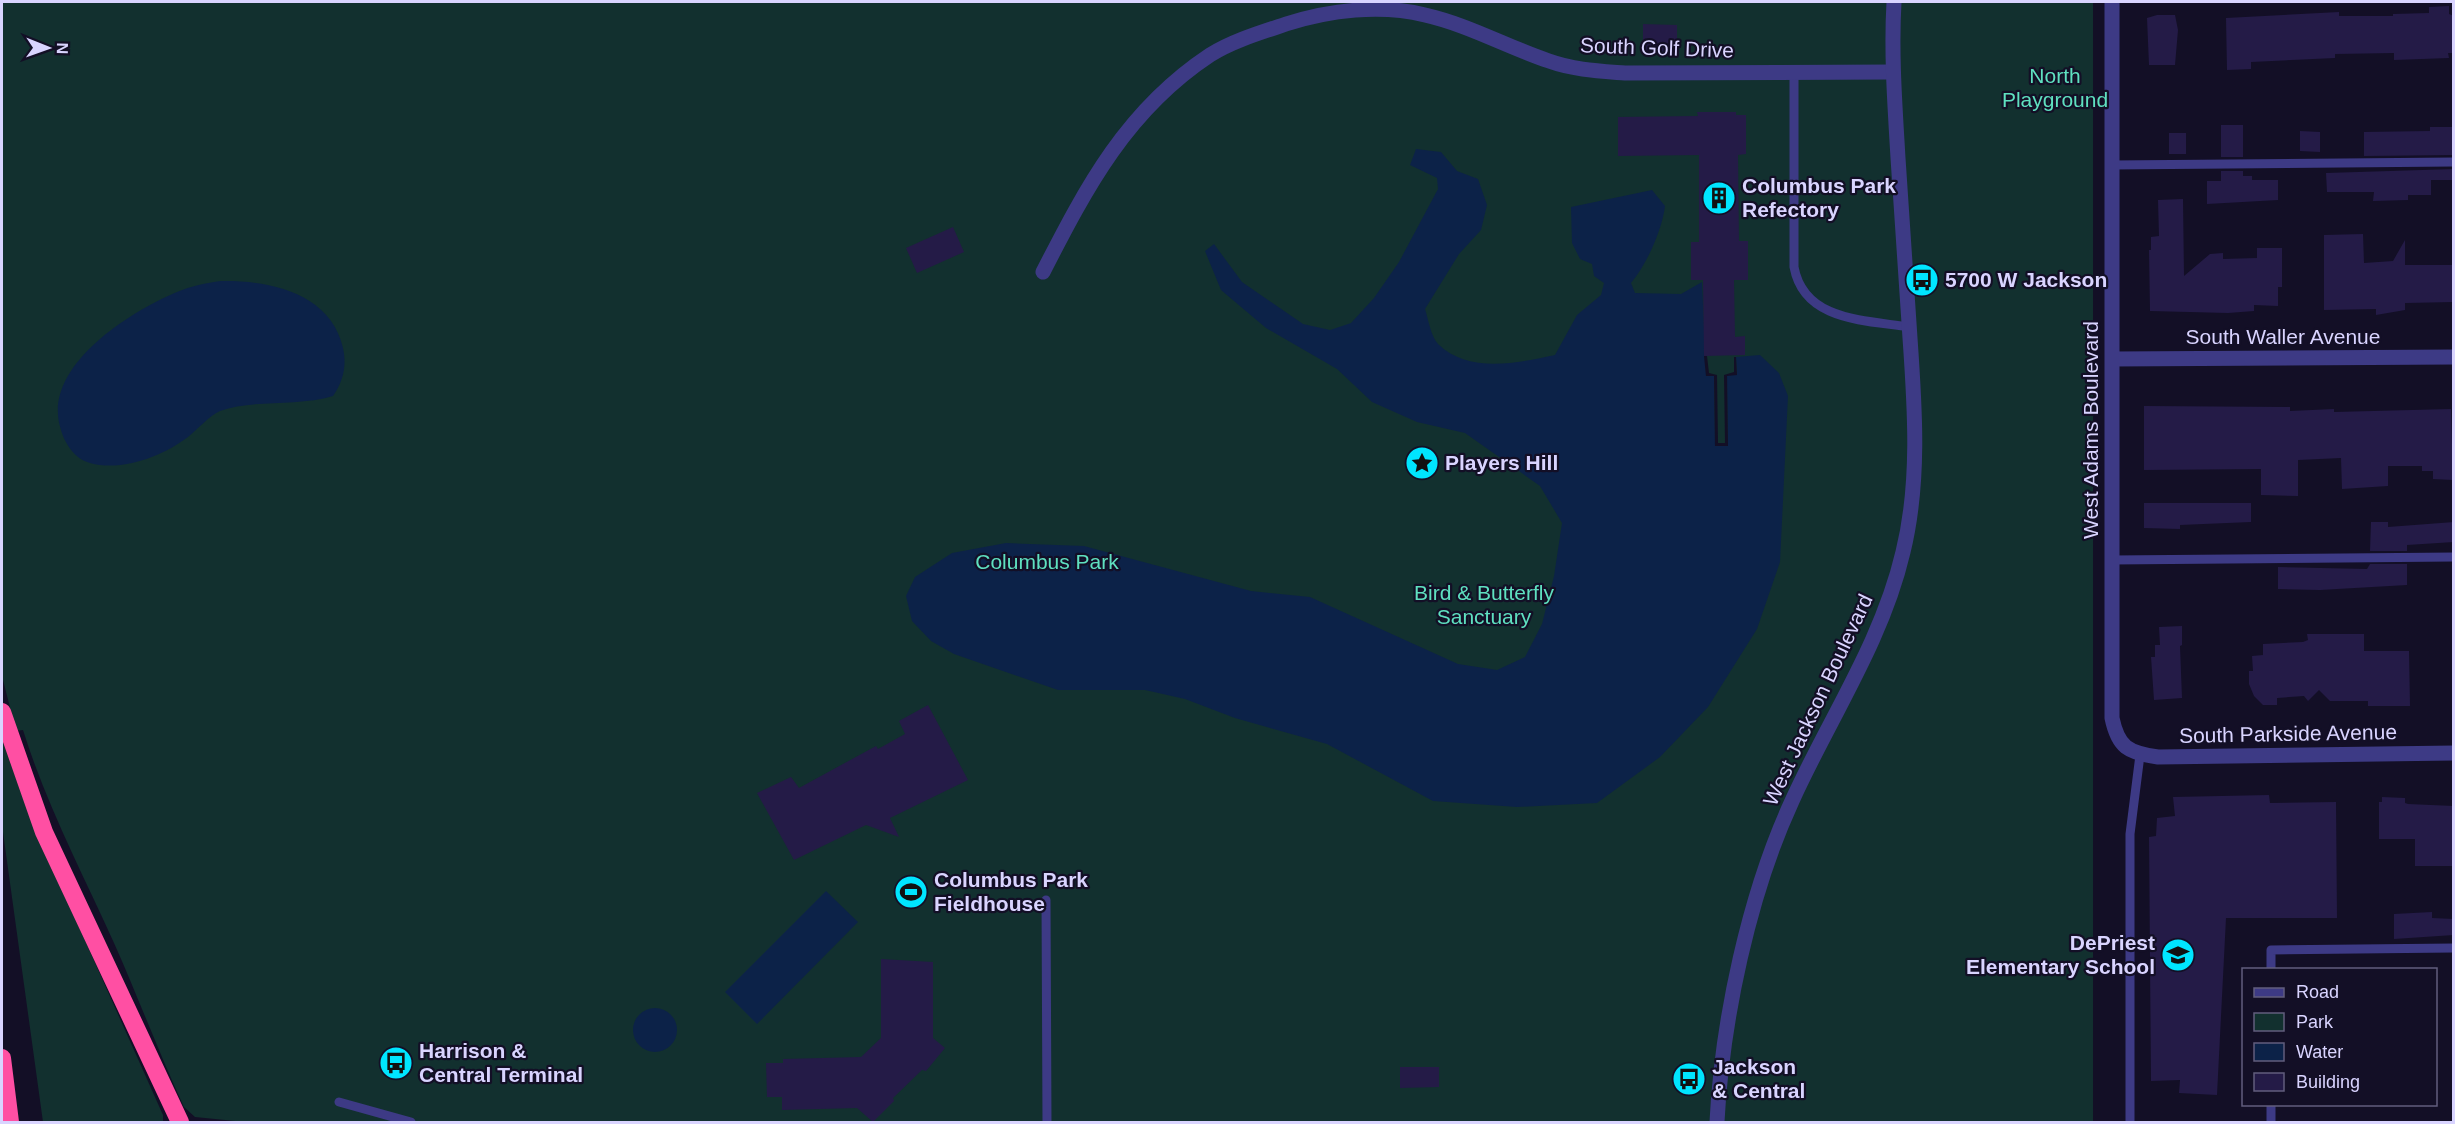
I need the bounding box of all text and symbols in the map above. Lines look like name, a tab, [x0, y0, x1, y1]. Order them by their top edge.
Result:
north arrow	[18, 18, 78, 78]
street label: South Golf Drive	[1580, 33, 1734, 62]
text: N	[54, 42, 71, 54]
park label: North Playground	[2002, 64, 2108, 111]
place label: Columbus Park Refectory	[1742, 174, 1896, 221]
building icon: Columbus Park Refectory	[1701, 180, 1737, 216]
bus stop icon: 5700 W Jackson	[1904, 262, 1940, 298]
place label: 5700 W Jackson	[1945, 268, 2107, 291]
street label: West Adams Boulevard	[2079, 321, 2102, 539]
street label: South Waller Avenue	[2186, 325, 2380, 348]
place icon: Players Hill	[1404, 445, 1440, 481]
place label: Players Hill	[1445, 451, 1558, 474]
park label: Columbus Park	[975, 550, 1119, 573]
park label: Bird & Butterfly Sanctuary	[1414, 581, 1555, 628]
street label: West Jackson Boulevard	[1758, 590, 1877, 809]
street label: South Parkside Avenue	[2179, 720, 2397, 747]
place label: Columbus Park Fieldhouse	[934, 868, 1088, 915]
sports icon: Columbus Park Fieldhouse	[893, 874, 929, 910]
place label: DePriest Elementary School	[1966, 931, 2155, 978]
school or university icon: DePriest Elementary School	[2160, 937, 2196, 973]
legend	[2242, 968, 2437, 1106]
text: Road	[2296, 982, 2339, 1002]
text: Park	[2296, 1012, 2334, 1032]
place label: Harrison & Central Terminal	[419, 1039, 583, 1086]
text: Water	[2296, 1042, 2343, 1062]
bus stop icon: Harrison & Central Terminal	[378, 1045, 414, 1081]
place label: Jackson & Central	[1712, 1055, 1805, 1102]
bus stop icon: Jackson & Central	[1671, 1061, 1707, 1097]
text: Building	[2296, 1072, 2360, 1092]

